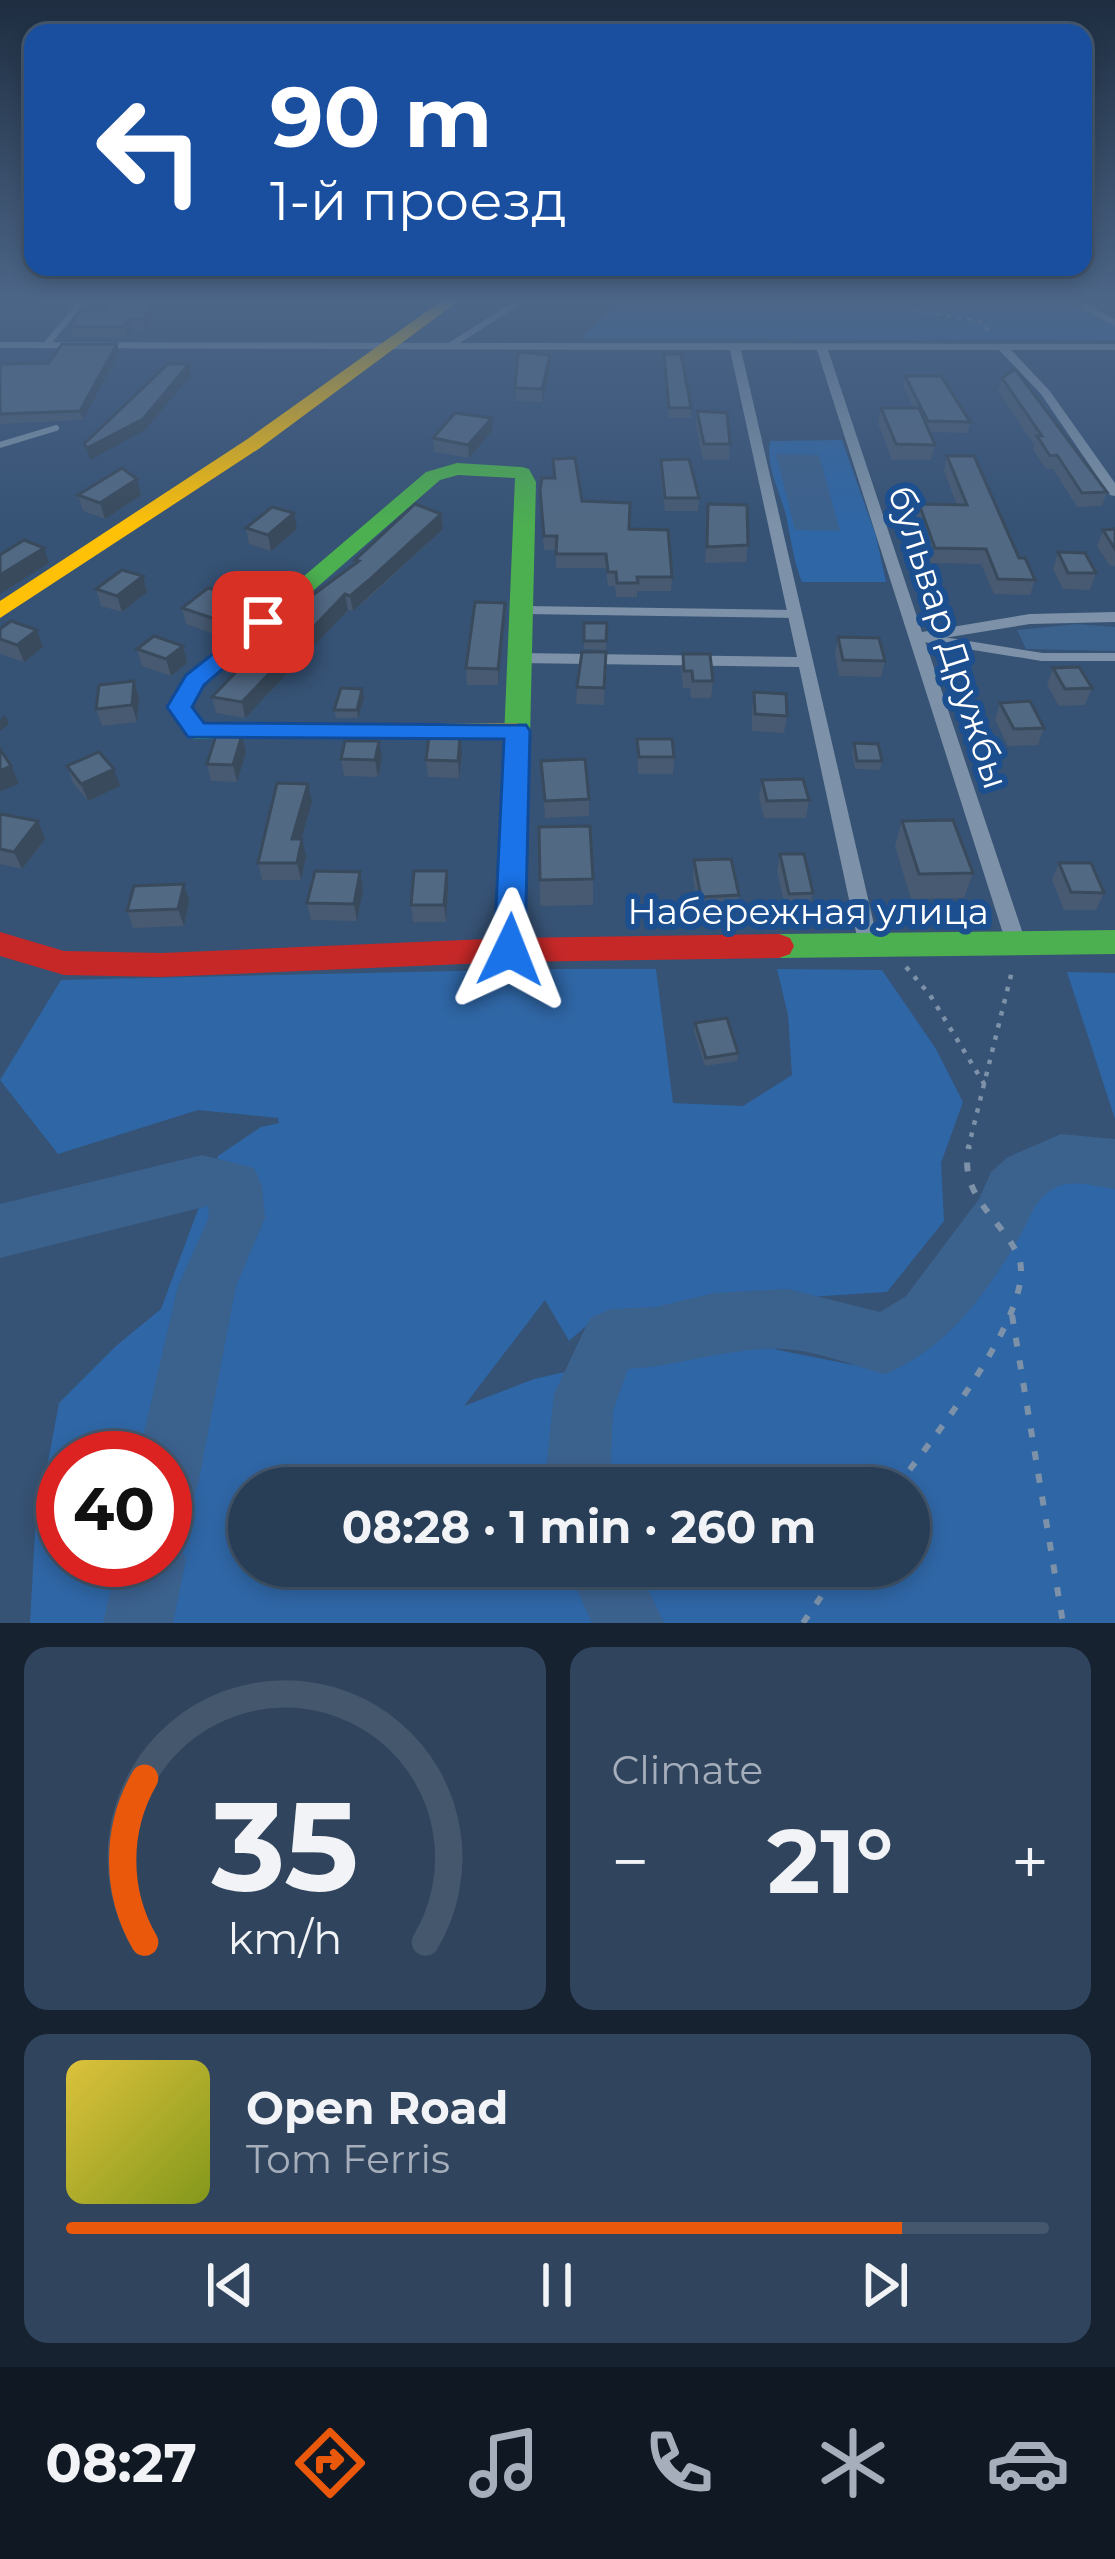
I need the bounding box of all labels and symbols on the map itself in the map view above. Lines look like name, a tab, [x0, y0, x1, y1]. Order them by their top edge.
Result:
street label: бульвар Дружбы	[879, 480, 1019, 794]
pin	[212, 571, 314, 673]
position arrow	[447, 887, 573, 1013]
street label: Набережная улица	[627, 889, 989, 933]
speed limit sign: 40	[36, 1431, 192, 1587]

